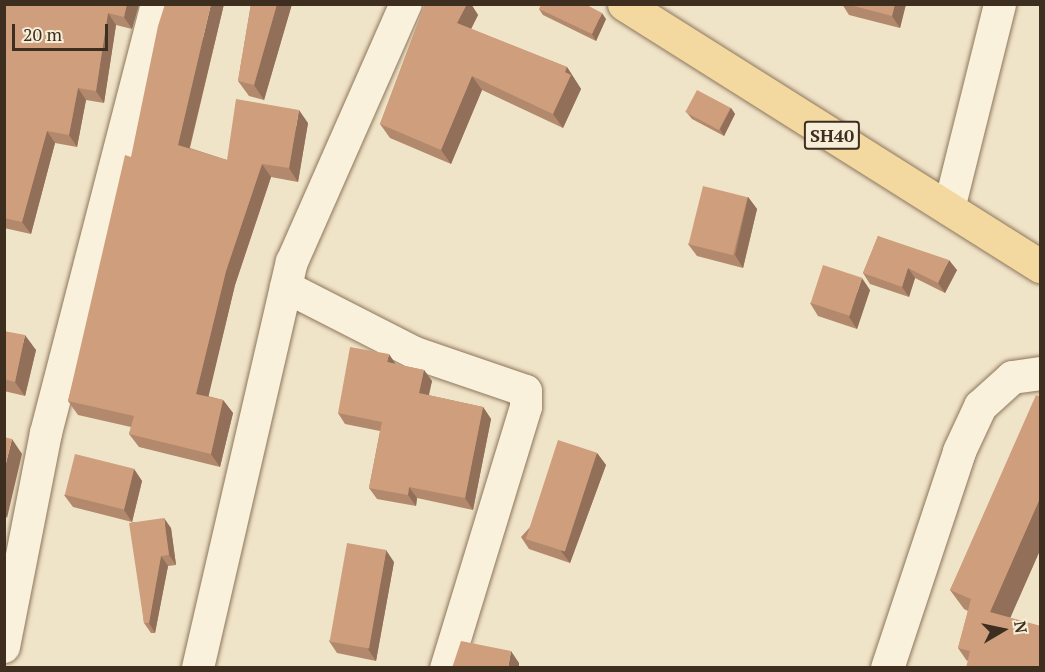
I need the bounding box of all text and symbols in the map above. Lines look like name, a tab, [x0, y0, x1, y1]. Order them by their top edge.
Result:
scale bar	[15, 12, 111, 50]
text: 20 m	[23, 22, 62, 46]
road number: SH40	[804, 120, 860, 150]
north arrow	[973, 600, 1033, 660]
text: N	[1009, 619, 1033, 635]

